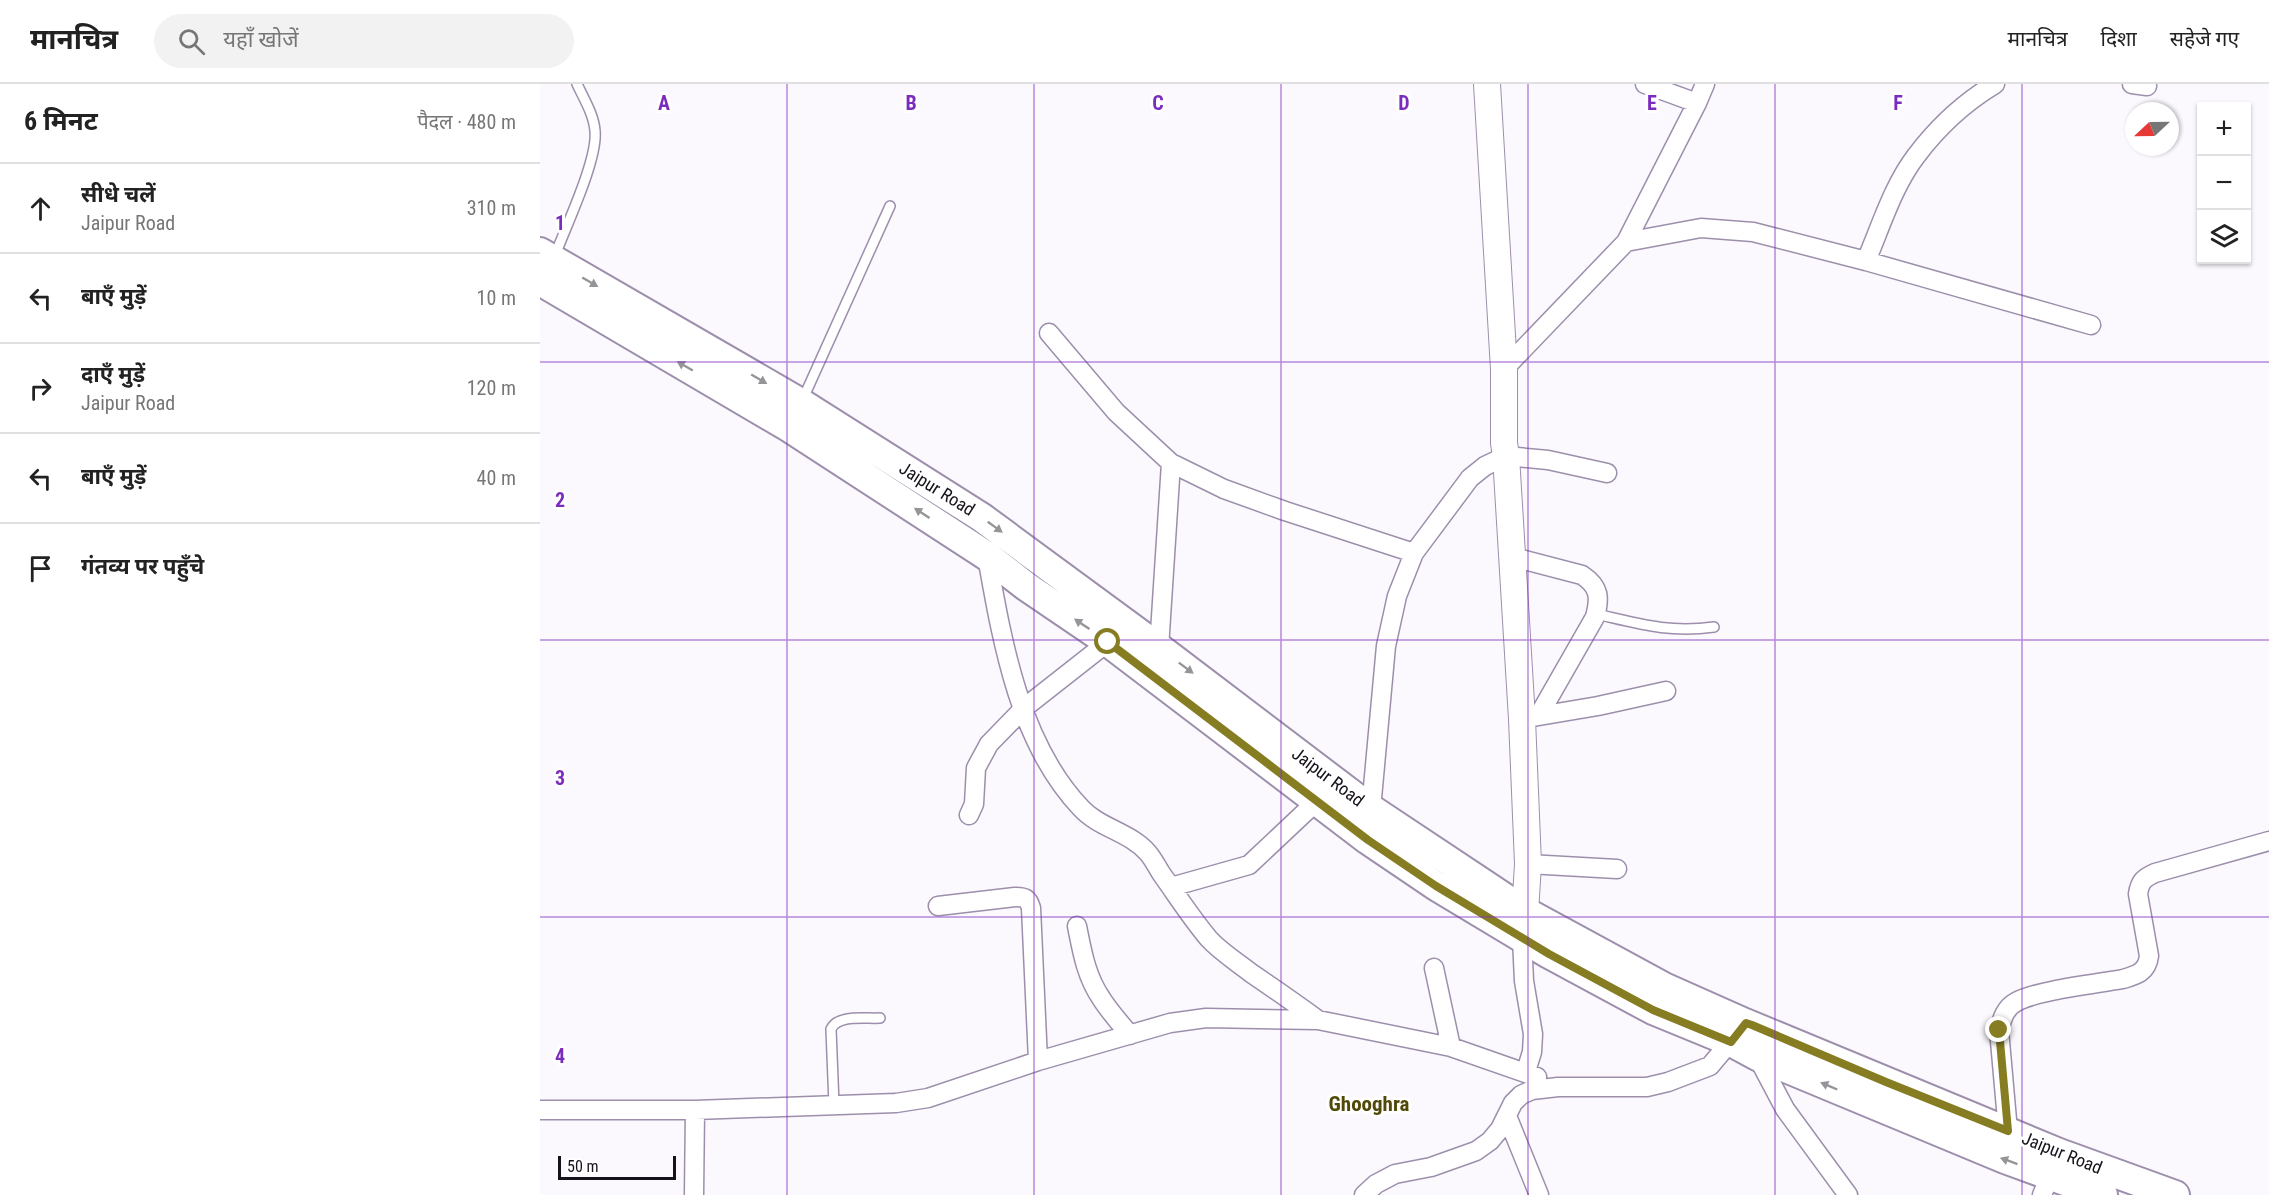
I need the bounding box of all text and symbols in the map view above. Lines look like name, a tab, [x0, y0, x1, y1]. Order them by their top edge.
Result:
search box	[154, 14, 574, 68]
text: मानचित्र	[30, 23, 118, 56]
icon: search	[175, 25, 208, 58]
text: यहाँ खोजें	[223, 27, 298, 52]
text: मानचित्र	[2007, 27, 2068, 51]
text: दिशा	[2101, 27, 2137, 51]
text: सहेजे गए	[2170, 27, 2239, 51]
text: A	[658, 91, 670, 115]
text: B	[905, 91, 917, 115]
text: C	[1152, 91, 1164, 115]
text: D	[1398, 91, 1410, 115]
text: E	[1647, 91, 1657, 115]
text: F	[1893, 91, 1903, 115]
north arrow	[2125, 102, 2179, 156]
map controls	[2197, 102, 2251, 264]
button: +	[2197, 102, 2251, 156]
text: 6 मिनट	[24, 106, 98, 136]
text: पैदल · 480 m	[417, 110, 516, 134]
button: −	[2197, 156, 2251, 210]
text: सीधे चलें	[81, 182, 155, 207]
icon: ahead	[24, 192, 57, 225]
text: 310 m	[467, 196, 516, 220]
button: layers	[2197, 210, 2251, 264]
text: Jaipur Road	[81, 211, 175, 235]
text: 1	[555, 211, 565, 235]
one-way arrow	[582, 276, 599, 286]
icon: left	[24, 282, 57, 315]
text: बाएँ मुड़ें	[81, 284, 146, 309]
text: 10 m	[477, 286, 516, 310]
one-way arrow	[676, 361, 693, 371]
text: दाएँ मुड़ें	[81, 362, 145, 387]
icon: right	[24, 372, 57, 405]
one-way arrow	[751, 374, 768, 384]
text: 120 m	[467, 376, 516, 400]
text: Jaipur Road	[81, 391, 175, 415]
street label: Jaipur Road	[896, 457, 979, 520]
icon: left	[24, 462, 57, 495]
text: बाएँ मुड़ें	[81, 464, 146, 489]
text: 40 m	[477, 466, 516, 490]
text: 2	[555, 488, 565, 512]
one-way arrow	[914, 508, 930, 519]
one-way arrow	[988, 521, 1003, 533]
icon: arrive	[24, 552, 57, 585]
text: गंतव्य पर पहुँचे	[81, 554, 204, 579]
one-way arrow	[1074, 618, 1090, 630]
route start	[1094, 628, 1120, 654]
one-way arrow	[1178, 662, 1194, 675]
street label: Jaipur Road	[1288, 743, 1368, 811]
text: 3	[555, 766, 565, 790]
route end	[1985, 1016, 2011, 1042]
text: 4	[555, 1044, 565, 1068]
one-way arrow	[1819, 1081, 1837, 1091]
district label: Ghooghra	[1329, 1092, 1410, 1116]
street label: Jaipur Road	[2019, 1127, 2105, 1178]
scale bar	[558, 1153, 676, 1180]
one-way arrow	[2000, 1155, 2018, 1165]
text: 50 m	[567, 1157, 599, 1176]

